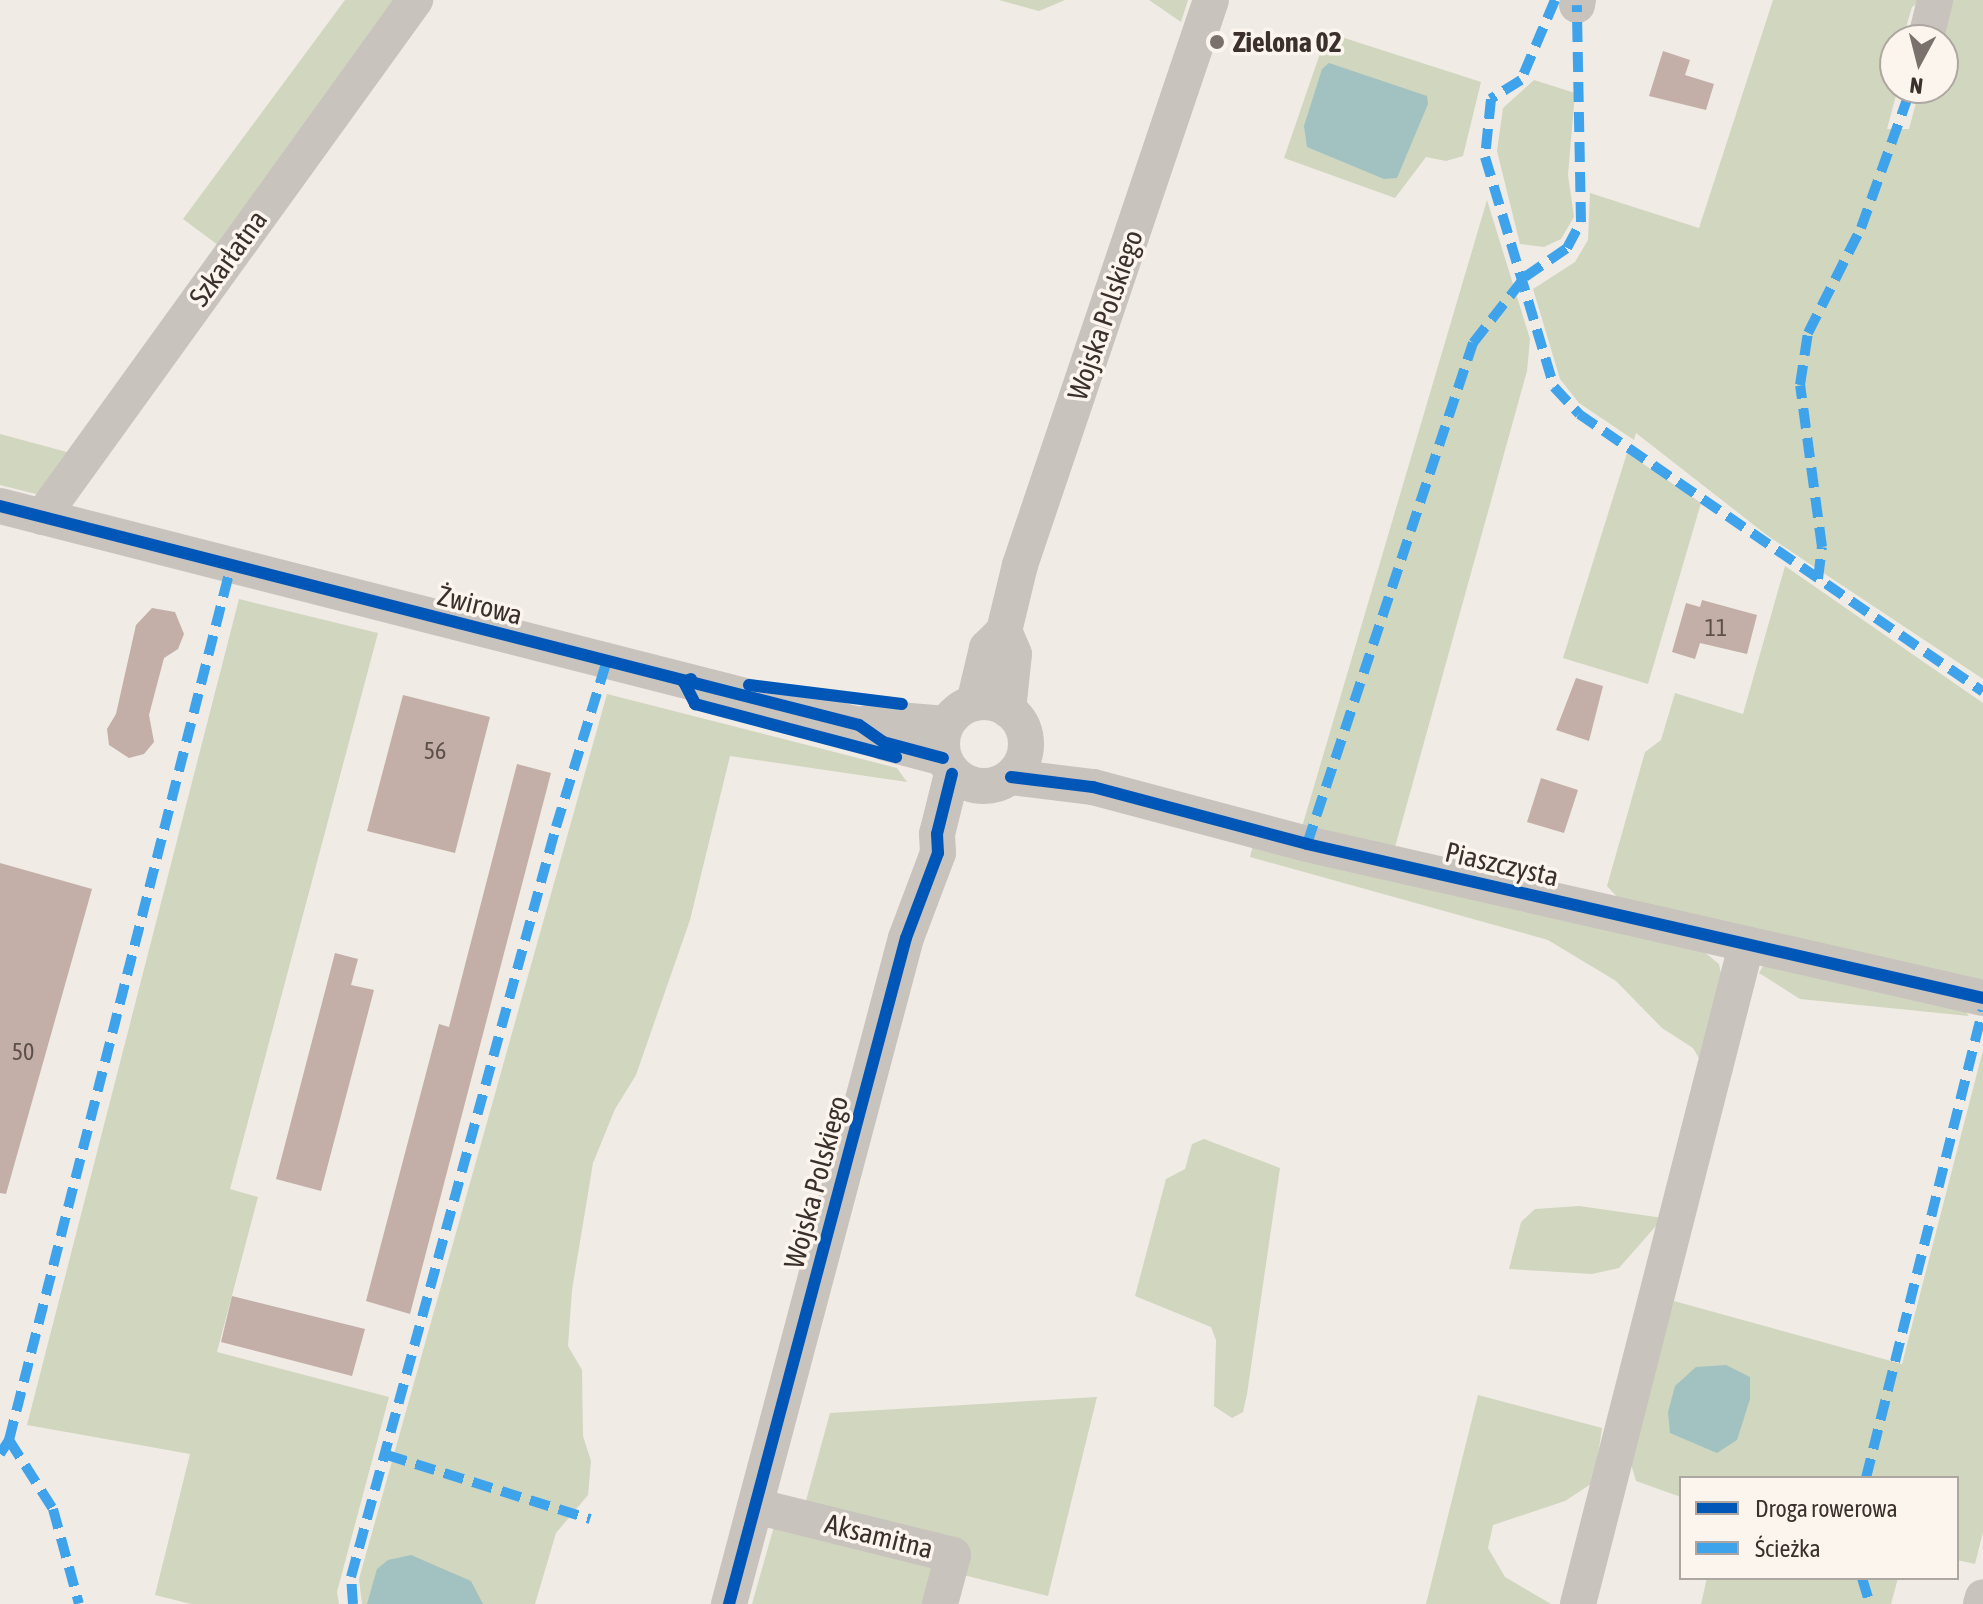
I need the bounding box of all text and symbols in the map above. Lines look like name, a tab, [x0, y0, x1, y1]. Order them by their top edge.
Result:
north arrow	[1879, 24, 1959, 104]
place label: Zielona 02	[1233, 25, 1342, 59]
marker: Zielona 02	[1208, 33, 1226, 51]
text: N	[1908, 72, 1924, 100]
street label: Szkarłatna	[182, 203, 274, 313]
street label: Wojska Polskiego	[1060, 226, 1150, 404]
street label: Żwirowa	[434, 578, 526, 632]
house number: 11	[1705, 614, 1727, 642]
house number: 56	[424, 737, 446, 765]
street label: Piaszczysta	[1442, 835, 1562, 893]
house number: 50	[12, 1038, 34, 1066]
street label: Wojska Polskiego	[777, 1092, 855, 1272]
legend	[1679, 1476, 1959, 1580]
text: Droga rowerowa	[1755, 1495, 1898, 1522]
street label: Aksamitna	[821, 1506, 937, 1566]
text: Ścieżka	[1755, 1535, 1821, 1562]

